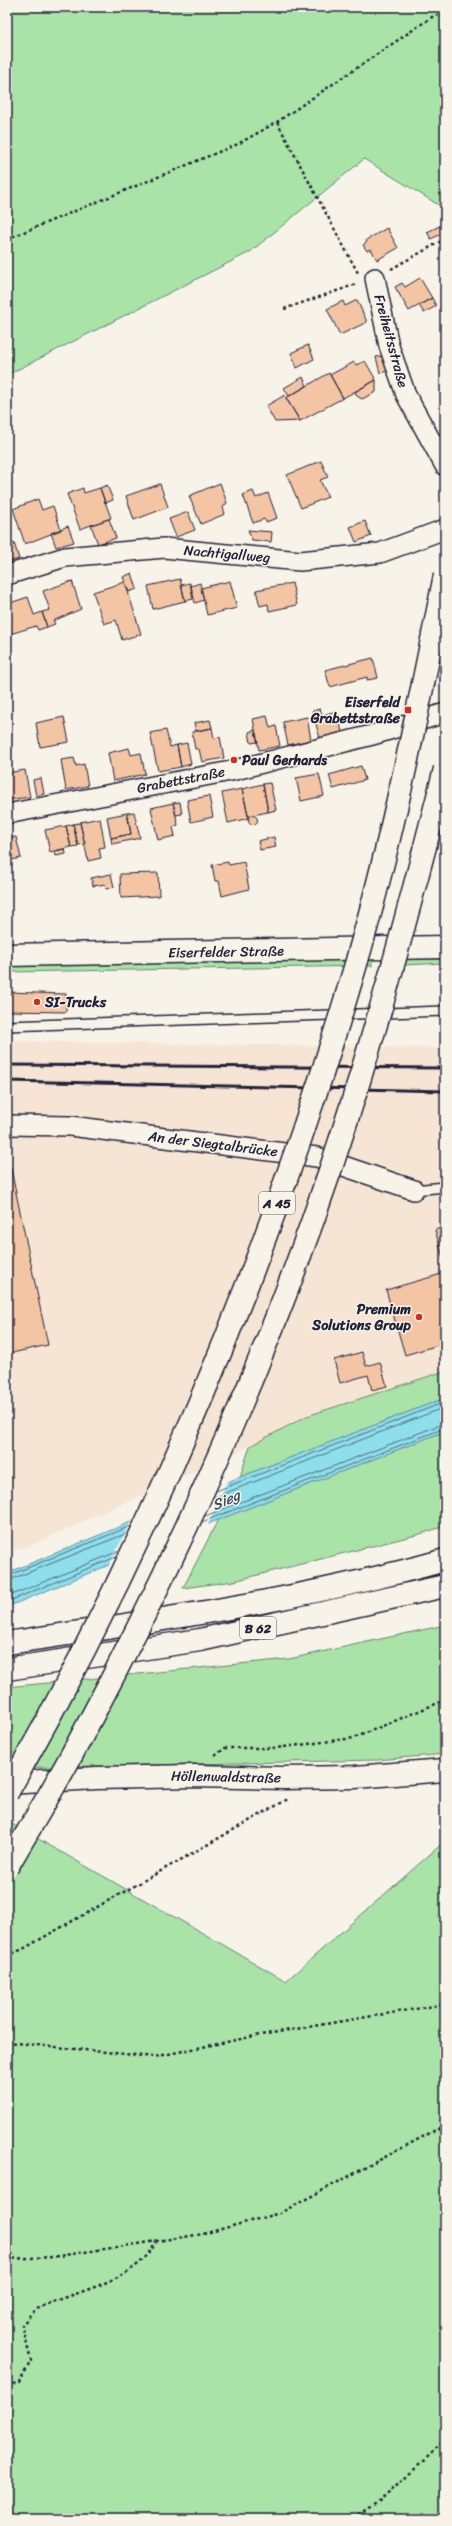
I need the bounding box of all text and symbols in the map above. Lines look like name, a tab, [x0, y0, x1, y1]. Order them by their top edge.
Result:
street label: Freiheitsstraße	[367, 292, 416, 391]
street label: Nachtigallweg	[183, 538, 271, 570]
place label: Eiserfeld Grabettstraße	[310, 690, 402, 731]
marker: Eiserfeld Grabettstraße	[403, 705, 413, 715]
place label: Paul Gerhards	[242, 748, 327, 773]
marker: Paul Gerhards	[229, 755, 239, 765]
street label: Grabettstraße	[135, 759, 227, 801]
street label: Eiserfelder Straße	[168, 938, 284, 966]
place label: SI-Trucks	[44, 990, 107, 1015]
marker: SI-Trucks	[32, 997, 42, 1007]
street label: An der Siegtalbrücke	[146, 1124, 279, 1164]
road number: A 45	[259, 1192, 295, 1214]
place label: Premium Solutions Group	[311, 1297, 412, 1338]
marker: Premium Solutions Group	[414, 1312, 424, 1322]
water label: Sieg	[208, 1482, 246, 1518]
road number: B 62	[240, 1617, 276, 1639]
street label: Höllenwaldstraße	[171, 1764, 281, 1790]

